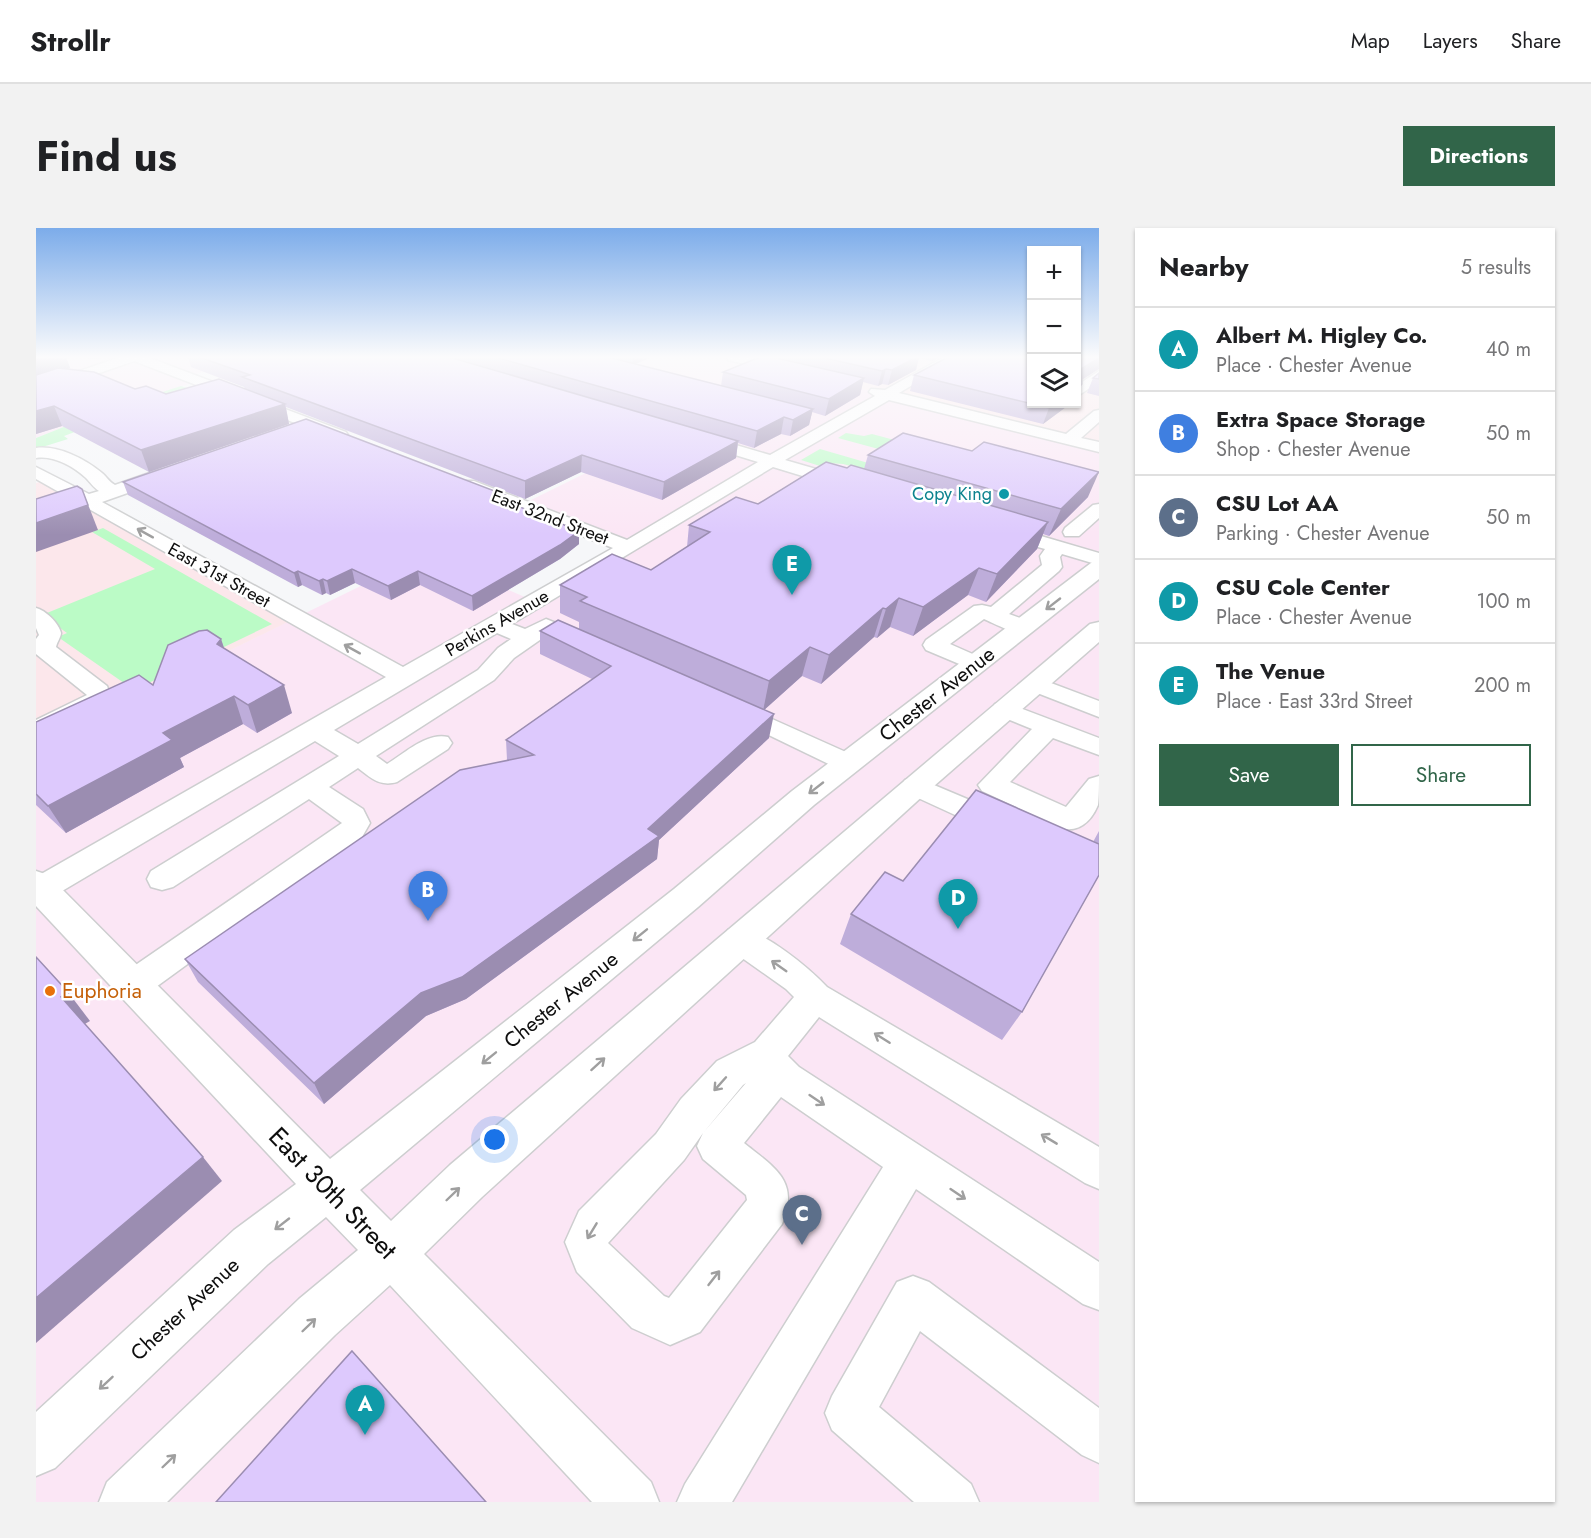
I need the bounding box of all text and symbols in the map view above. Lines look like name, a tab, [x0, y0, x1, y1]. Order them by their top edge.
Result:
text: Strollr	[30, 21, 111, 62]
text: Map	[1351, 26, 1390, 56]
text: Layers	[1423, 26, 1478, 56]
text: Share	[1511, 26, 1561, 56]
text: Find us	[36, 126, 177, 187]
button: Directions	[1403, 126, 1555, 186]
map controls	[1027, 246, 1081, 408]
button: +	[1027, 246, 1081, 300]
text: Nearby	[1159, 248, 1248, 286]
text: 5 results	[1461, 253, 1531, 282]
button: −	[1027, 300, 1081, 354]
text: Albert M. Higley Co.	[1216, 319, 1428, 351]
text: A	[1171, 335, 1186, 364]
text: 40 m	[1486, 335, 1531, 364]
text: Place · Chester Avenue	[1216, 351, 1412, 380]
button: layers	[1027, 354, 1081, 408]
text: Extra Space Storage	[1216, 403, 1425, 435]
text: B	[1172, 419, 1185, 448]
text: 50 m	[1486, 419, 1531, 448]
text: Shop · Chester Avenue	[1216, 435, 1411, 464]
place label: Copy King	[912, 481, 992, 507]
street label: East 32nd Street	[488, 483, 613, 552]
marker: Copy King	[997, 487, 1011, 501]
text: CSU Lot AA	[1216, 487, 1338, 519]
text: C	[1171, 503, 1186, 532]
text: 50 m	[1486, 503, 1531, 532]
text: Parking · Chester Avenue	[1216, 519, 1430, 548]
one-way arrow	[137, 527, 154, 539]
street label: East 31st Street	[163, 536, 275, 614]
pin: E	[772, 546, 812, 595]
text: CSU Cole Center	[1216, 571, 1390, 603]
street label: Perkins Avenue	[440, 583, 554, 663]
text: D	[1171, 587, 1186, 616]
text: 100 m	[1476, 587, 1531, 616]
one-way arrow	[1045, 597, 1061, 610]
text: Place · Chester Avenue	[1216, 603, 1412, 632]
street label: Chester Avenue	[873, 639, 1001, 749]
one-way arrow	[343, 643, 361, 654]
text: The Venue	[1216, 655, 1325, 687]
text: E	[1172, 671, 1185, 700]
text: 200 m	[1474, 671, 1531, 700]
text: Place · East 33rd Street	[1216, 687, 1412, 716]
button: Save	[1159, 744, 1339, 806]
button: Share	[1351, 744, 1531, 806]
one-way arrow	[808, 781, 824, 794]
pin: B	[408, 872, 448, 921]
pin: D	[938, 880, 978, 929]
one-way arrow	[633, 929, 649, 942]
street label: Chester Avenue	[497, 944, 625, 1056]
one-way arrow	[771, 960, 787, 972]
place label: Euphoria	[62, 976, 142, 1006]
marker: Euphoria	[43, 984, 57, 998]
one-way arrow	[874, 1032, 891, 1044]
one-way arrow	[481, 1052, 497, 1065]
one-way arrow	[590, 1057, 605, 1071]
one-way arrow	[713, 1077, 727, 1092]
one-way arrow	[808, 1094, 825, 1106]
street label: East 30th Street	[260, 1118, 407, 1268]
your location	[480, 1125, 509, 1154]
one-way arrow	[1041, 1133, 1058, 1145]
one-way arrow	[445, 1186, 460, 1201]
one-way arrow	[949, 1188, 965, 1200]
pin: C	[782, 1196, 822, 1245]
one-way arrow	[274, 1218, 290, 1230]
one-way arrow	[586, 1222, 598, 1239]
street label: Chester Avenue	[124, 1250, 246, 1368]
one-way arrow	[707, 1270, 720, 1286]
one-way arrow	[301, 1318, 316, 1332]
one-way arrow	[99, 1376, 114, 1390]
pin: A	[346, 1386, 384, 1435]
one-way arrow	[161, 1454, 176, 1468]

